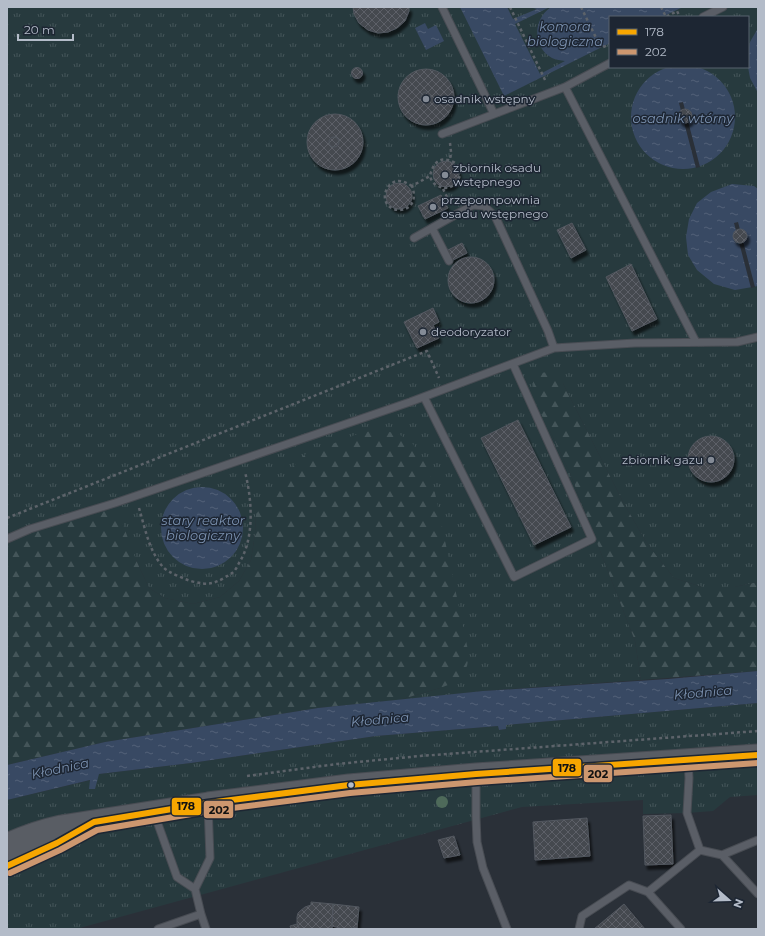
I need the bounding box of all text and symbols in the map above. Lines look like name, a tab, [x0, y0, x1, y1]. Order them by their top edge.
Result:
scale bar	[18, 16, 73, 42]
legend	[609, 16, 749, 68]
water label: komora biologiczna	[527, 18, 603, 49]
text: 20 m	[24, 22, 55, 37]
text: 178	[645, 24, 664, 39]
text: 202	[645, 44, 667, 59]
place label: osadnik wstępny	[434, 91, 535, 106]
marker: osadnik wstępny	[421, 94, 431, 104]
water label: osadnik wtórny	[633, 110, 734, 126]
place label: zbiornik osadu wstępnego	[453, 160, 541, 189]
marker: zbiornik osadu wstępnego	[440, 170, 450, 180]
place label: przepompownia osadu wstępnego	[441, 192, 548, 221]
marker: przepompownia osadu wstępnego	[428, 202, 438, 212]
place label: deodoryzator	[431, 324, 511, 339]
marker: deodoryzator	[418, 327, 428, 337]
place label: zbiornik gazu	[622, 452, 703, 467]
marker: zbiornik gazu	[706, 455, 716, 465]
water label: stary reaktor biologiczny	[160, 512, 246, 543]
water label: Kłodnica	[673, 681, 733, 703]
water label: Kłodnica	[350, 708, 410, 730]
water label: Kłodnica	[30, 754, 90, 782]
line badge: 178	[552, 758, 582, 777]
text: 178	[558, 761, 576, 775]
line badge: 202	[583, 764, 613, 783]
text: 202	[588, 767, 609, 781]
unlabelled marker	[346, 780, 356, 790]
line badge: 178	[171, 797, 202, 816]
text: 178	[177, 799, 195, 813]
line badge: 202	[203, 800, 234, 819]
text: 202	[209, 803, 230, 817]
north arrow	[709, 880, 749, 920]
text: N	[730, 897, 746, 910]

